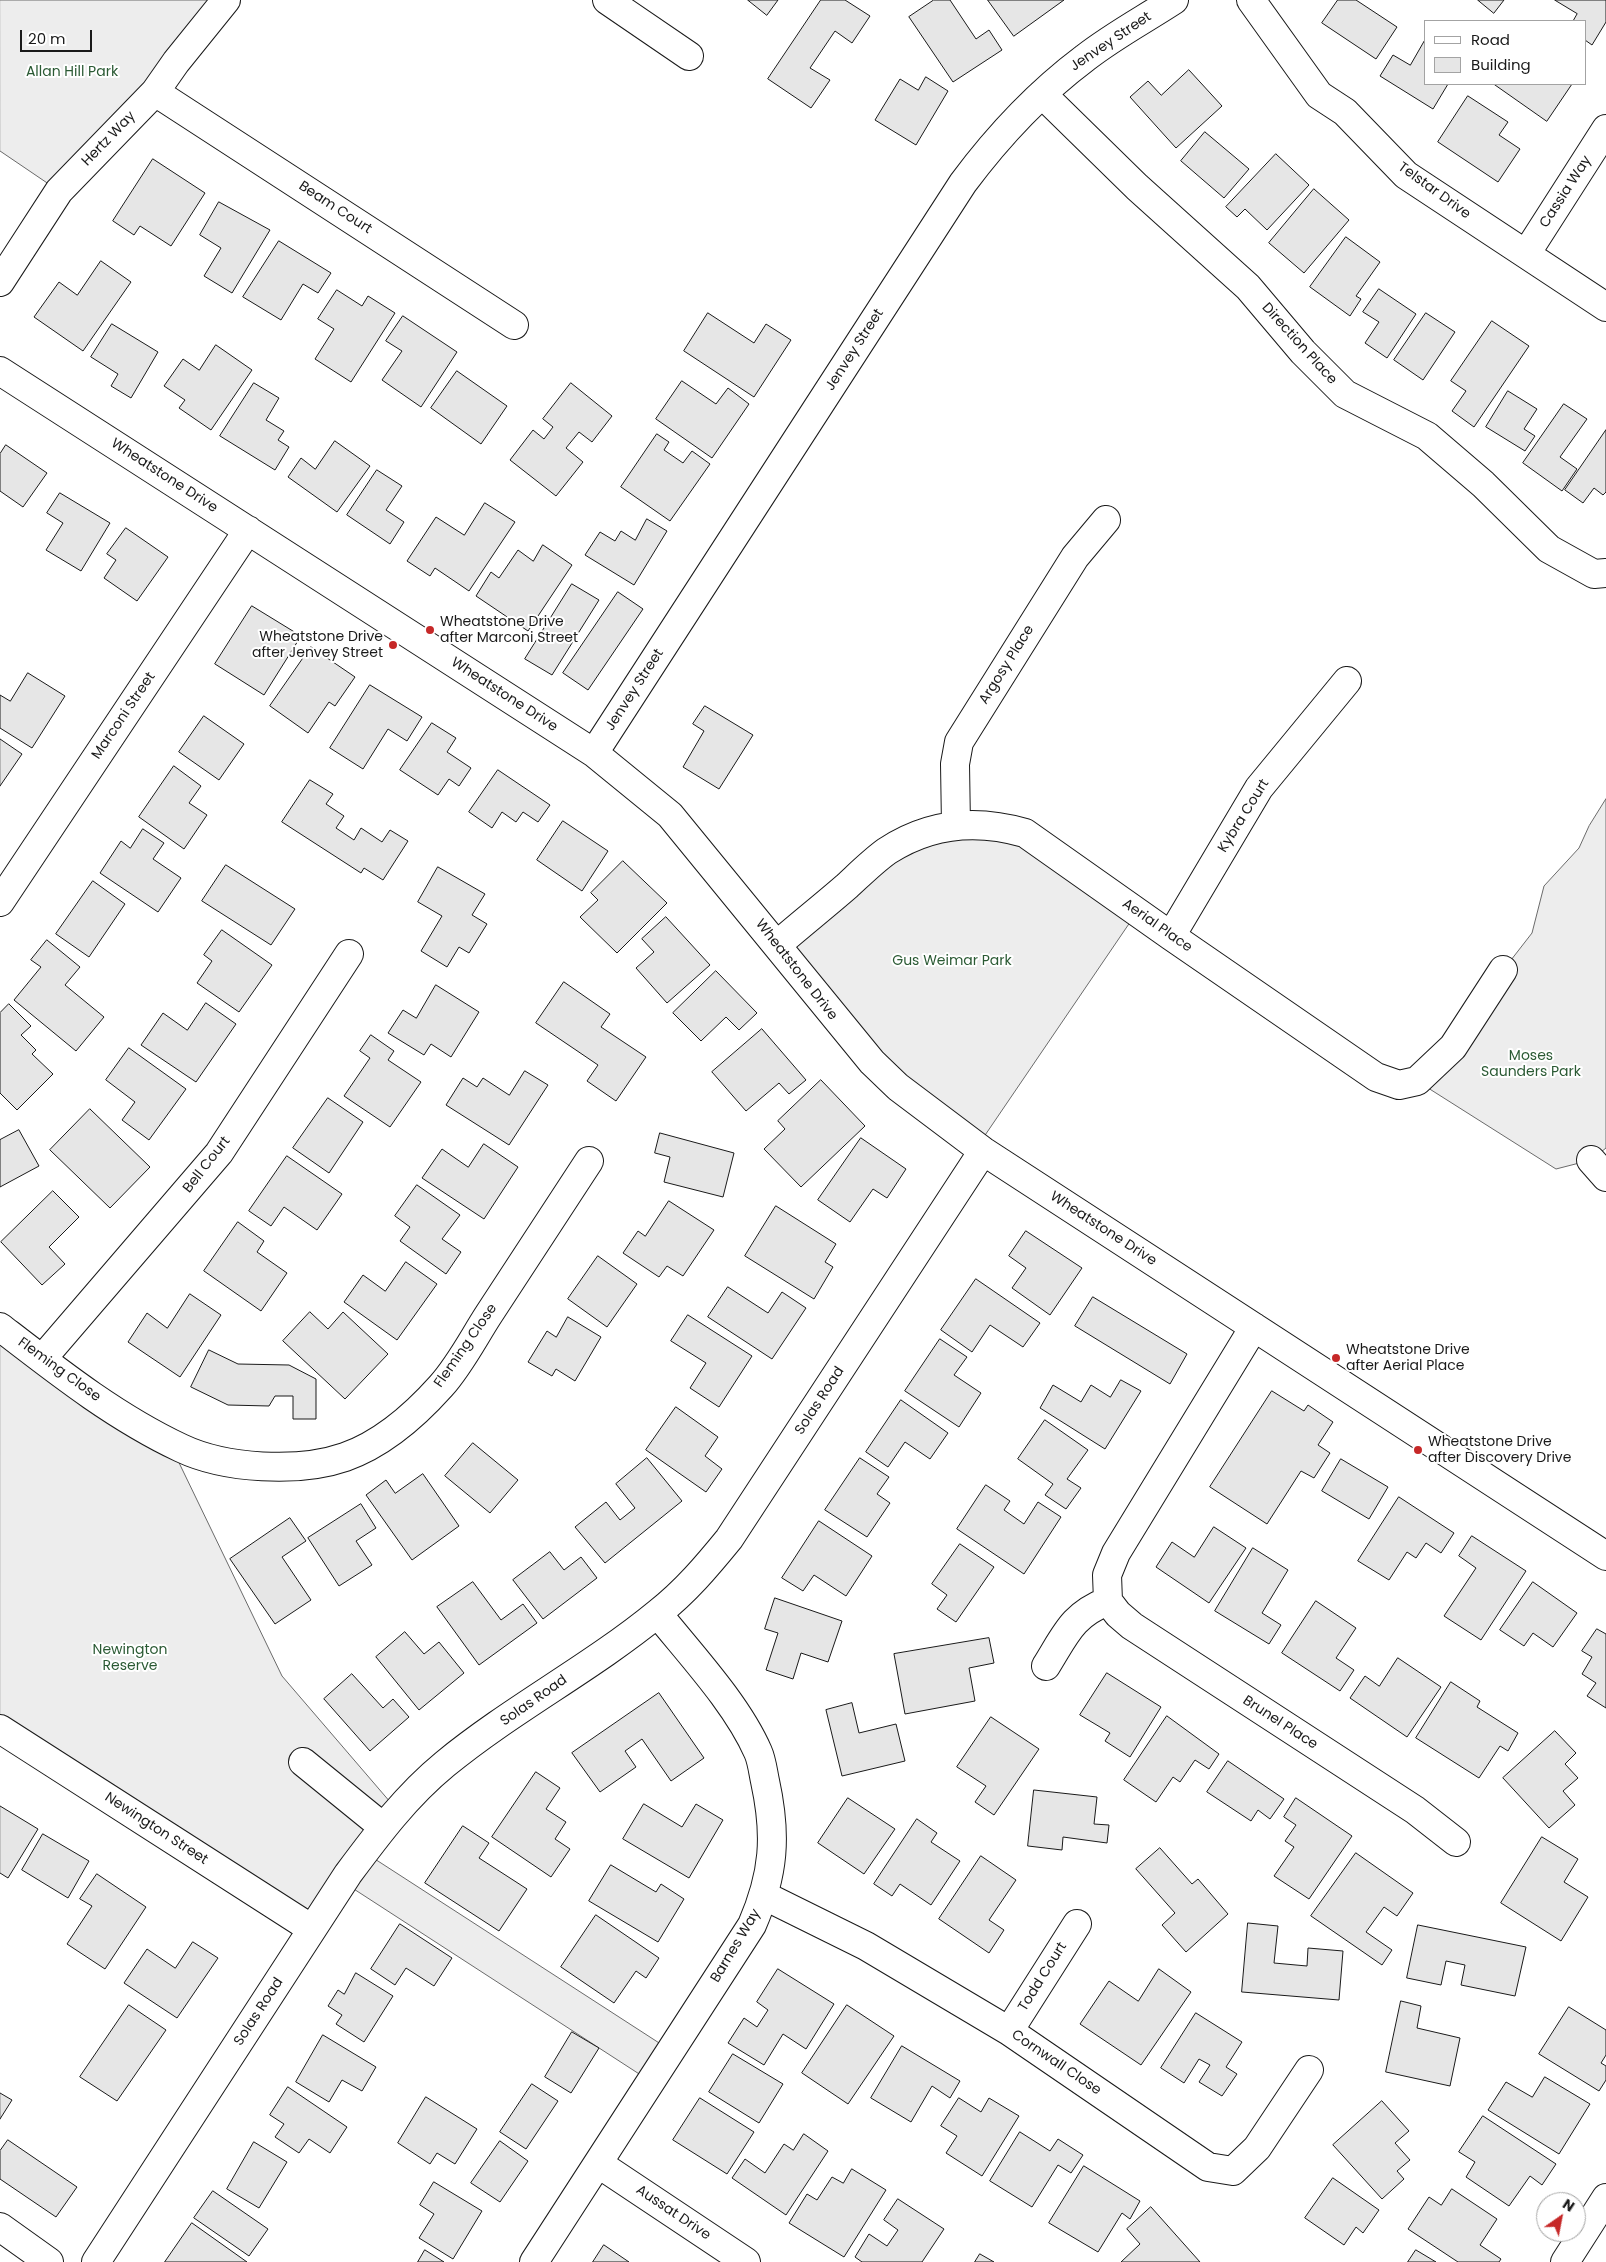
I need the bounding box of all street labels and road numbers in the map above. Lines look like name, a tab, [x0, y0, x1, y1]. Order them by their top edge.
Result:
street label: Jenvey Street	[1067, 9, 1155, 75]
street label: Hertz Way	[79, 108, 139, 170]
street label: Cassia Way	[1536, 153, 1596, 231]
street label: Telstar Drive	[1394, 159, 1474, 223]
street label: Beam Court	[295, 178, 375, 238]
street label: Direction Place	[1258, 300, 1340, 388]
street label: Jenvey Street	[822, 306, 888, 394]
street label: Wheatstone Drive	[108, 435, 220, 517]
street label: Argosy Place	[976, 622, 1038, 708]
street label: Jenvey Street	[602, 646, 668, 734]
street label: Wheatstone Drive	[448, 654, 560, 736]
street label: Marconi Street	[89, 669, 159, 763]
street label: Kybra Court	[1215, 776, 1273, 856]
street label: Aerial Place	[1119, 896, 1195, 956]
street label: Wheatstone Drive	[751, 916, 841, 1024]
street label: Bell Court	[180, 1133, 234, 1197]
street label: Wheatstone Drive	[1047, 1188, 1159, 1270]
street label: Fleming Close	[431, 1301, 501, 1391]
street label: Fleming Close	[14, 1334, 104, 1406]
street label: Solas Road	[792, 1364, 848, 1438]
street label: Solas Road	[497, 1672, 571, 1730]
street label: Brunel Place	[1239, 1693, 1321, 1753]
street label: Newington Street	[101, 1789, 211, 1869]
street label: Barnes Way	[707, 1906, 765, 1986]
street label: Todd Court	[1015, 1939, 1071, 2015]
street label: Solas Road	[231, 1975, 287, 2049]
street label: Cornwall Close	[1008, 2027, 1104, 2099]
street label: Aussat Drive	[632, 2182, 714, 2244]

